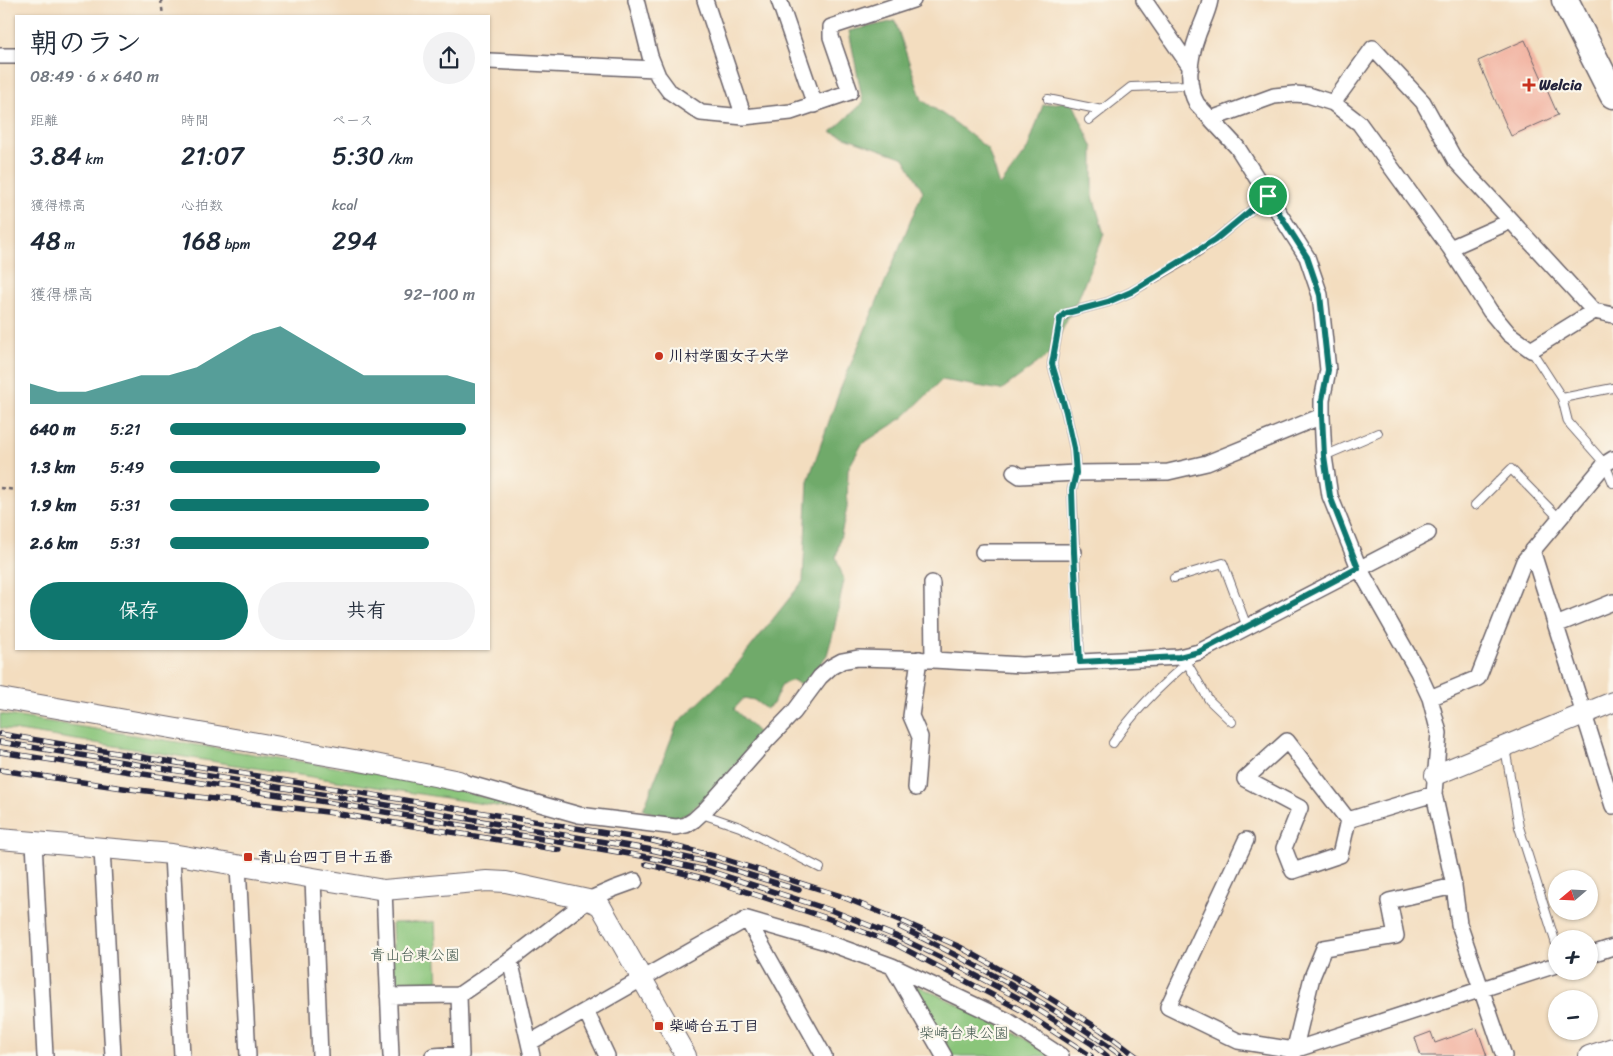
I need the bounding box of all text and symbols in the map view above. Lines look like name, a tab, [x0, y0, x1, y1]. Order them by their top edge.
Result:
text: 朝のラン	[30, 18, 142, 67]
button: share	[423, 32, 475, 84]
text: 08:49 · 6 × 640 m	[30, 62, 159, 91]
place label: Welcia	[1539, 72, 1582, 98]
marker: Welcia	[1523, 79, 1535, 91]
text: 距離	[30, 108, 58, 133]
text: 時間	[181, 108, 209, 133]
text: ペース	[332, 108, 373, 133]
text: 3.84	[30, 133, 82, 178]
text: 21:07	[181, 133, 244, 178]
text: 5:30	[332, 133, 384, 178]
text: km	[82, 147, 104, 172]
text: /km	[384, 147, 413, 172]
pin	[1247, 175, 1289, 217]
icon: arrive	[1254, 182, 1282, 210]
text: 獲得標高	[30, 193, 86, 218]
text: 心拍数	[181, 193, 223, 218]
text: kcal	[332, 193, 357, 218]
text: 48	[30, 218, 61, 263]
text: 168	[181, 218, 221, 263]
text: 294	[332, 218, 377, 263]
text: m	[61, 232, 75, 257]
text: bpm	[221, 232, 251, 257]
text: 獲得標高	[30, 280, 94, 309]
text: 92–100 m	[403, 280, 475, 309]
place label: 川村学園女子大学	[669, 343, 789, 369]
marker: 川村学園女子大学	[653, 350, 665, 362]
text: 640 m	[30, 415, 76, 444]
text: 5:21	[110, 415, 141, 444]
text: 1.3 km	[30, 453, 75, 482]
text: 5:49	[110, 453, 144, 482]
text: 1.9 km	[30, 491, 76, 520]
text: 5:31	[110, 491, 140, 520]
text: 2.6 km	[30, 529, 78, 558]
text: 5:31	[110, 529, 140, 558]
button: 保存	[30, 582, 248, 640]
button: 共有	[258, 582, 475, 640]
place label: 青山台四丁目十五番	[258, 844, 393, 870]
marker: 青山台四丁目十五番	[242, 851, 254, 863]
north arrow	[1548, 870, 1598, 920]
map controls	[1548, 870, 1598, 1040]
button: +	[1548, 930, 1598, 980]
park label: 青山台東公園	[370, 942, 460, 968]
button: −	[1548, 990, 1598, 1040]
place label: 柴崎台五丁目	[669, 1013, 759, 1039]
marker: 柴崎台五丁目	[653, 1020, 665, 1032]
park label: 柴崎台東公園	[919, 1020, 1009, 1046]

